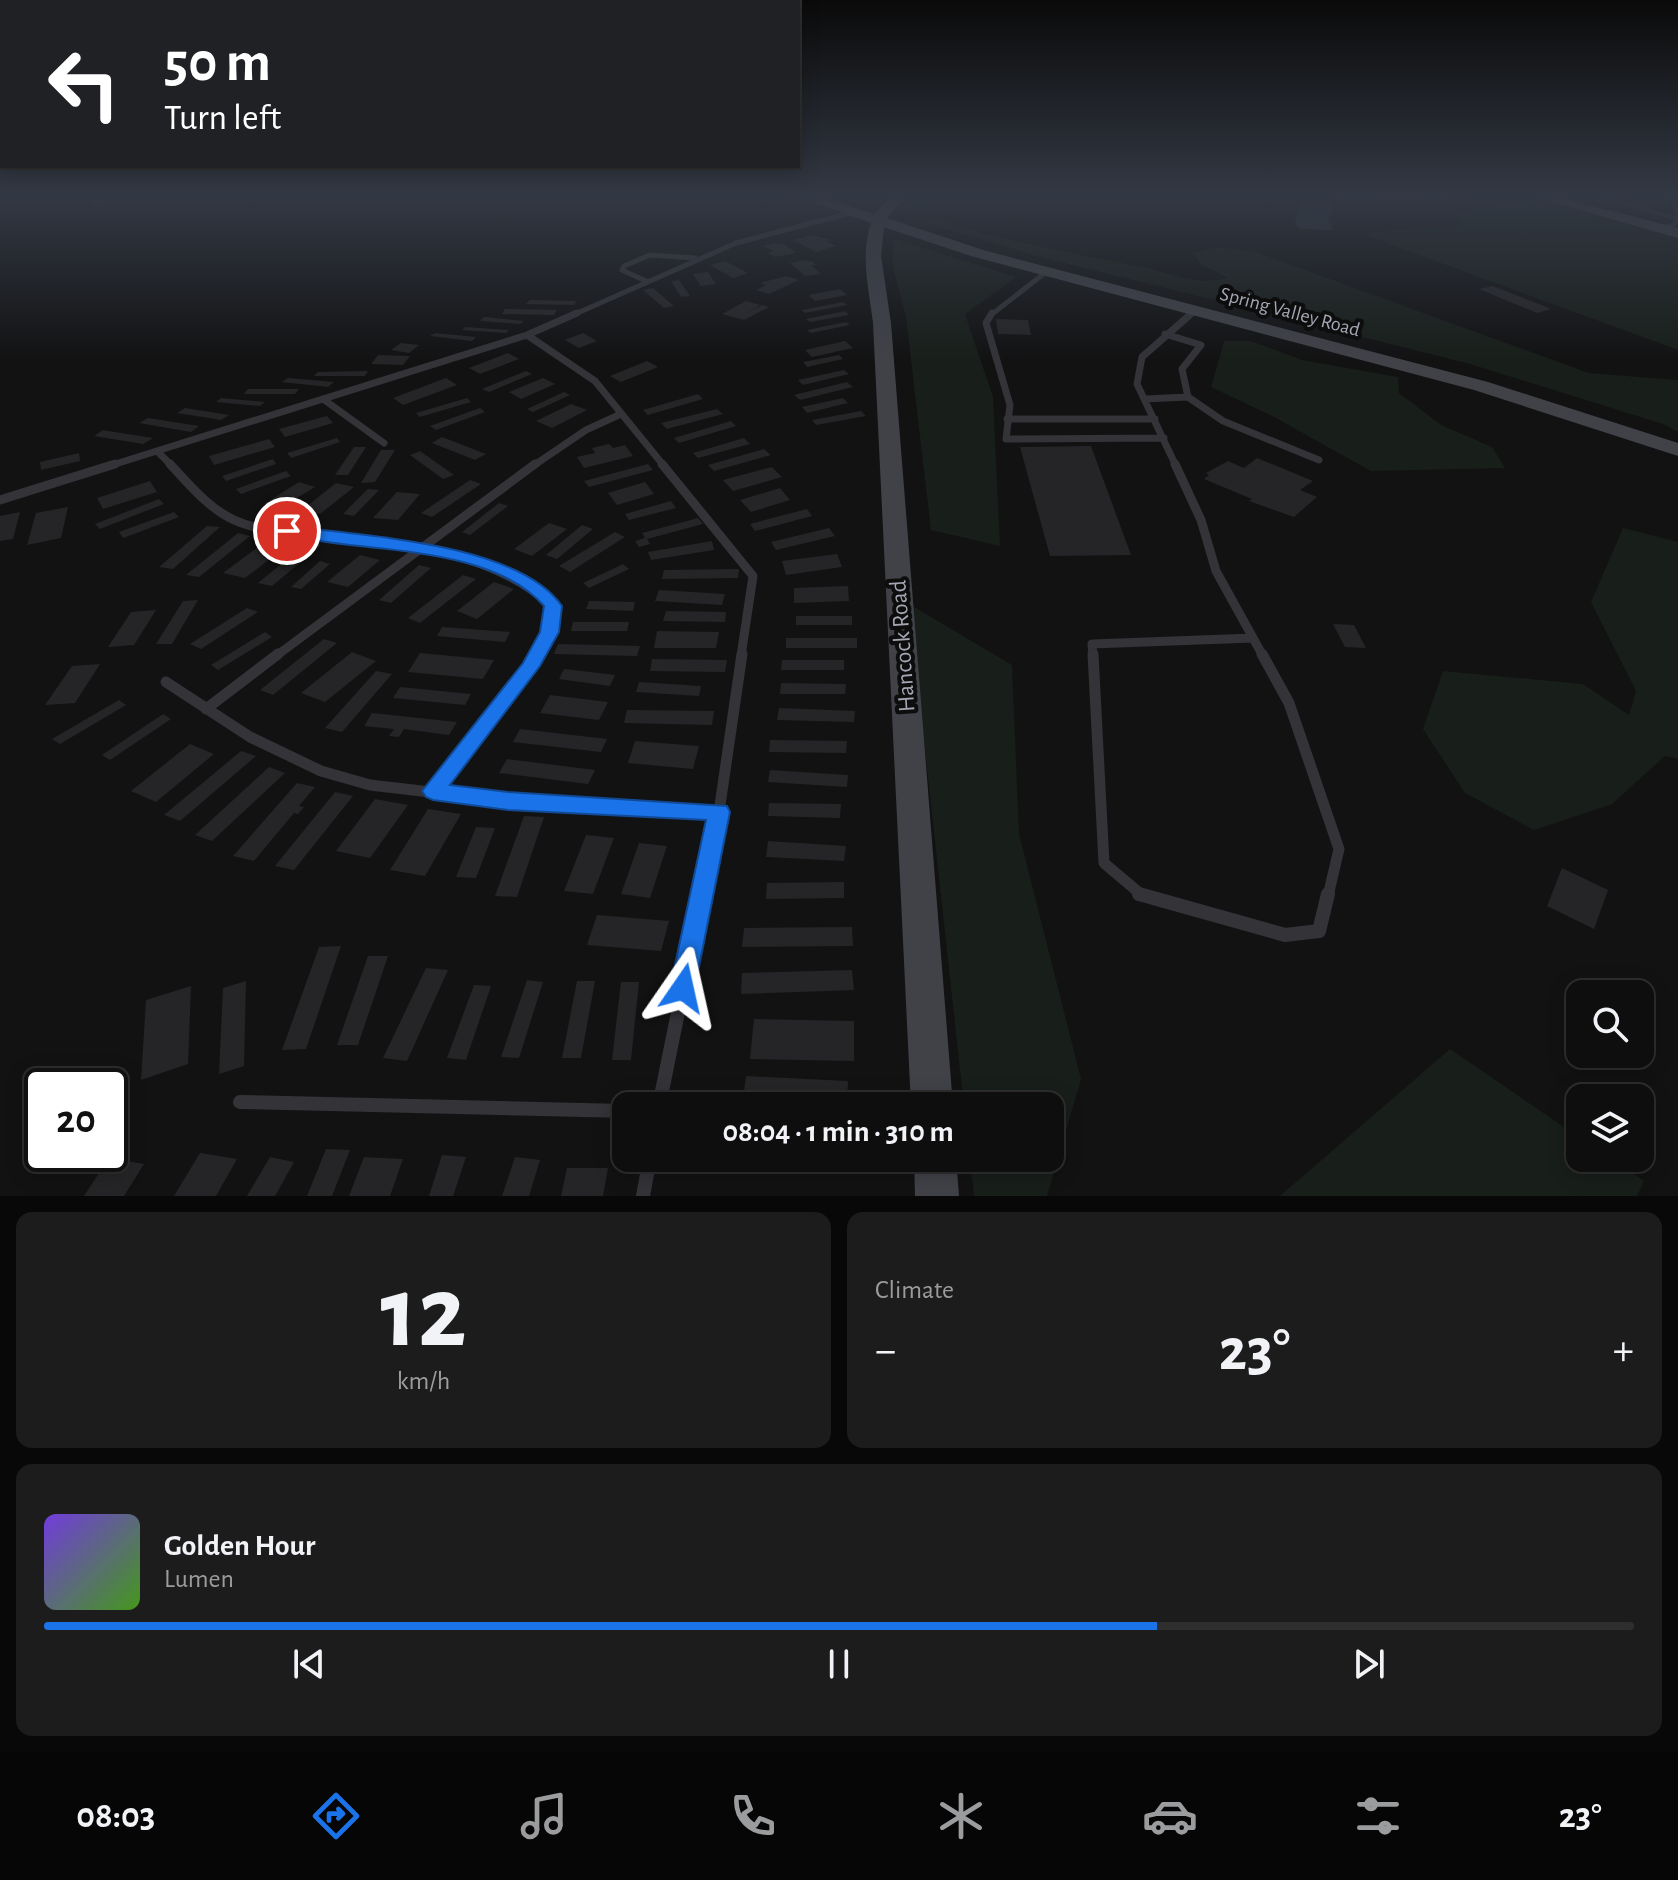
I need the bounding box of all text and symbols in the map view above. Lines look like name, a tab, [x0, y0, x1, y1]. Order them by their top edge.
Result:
icon: left	[32, 32, 136, 136]
text: 50 m	[164, 35, 271, 91]
text: Turn left	[164, 100, 281, 136]
street label: Spring Valley Road	[1218, 284, 1362, 340]
pin	[253, 497, 321, 565]
icon: arrive	[265, 509, 309, 553]
street label: Hancock Road	[886, 579, 920, 713]
position arrow	[641, 946, 725, 1030]
map controls	[1566, 980, 1654, 1172]
button: search	[1566, 980, 1654, 1068]
speed limit sign: 20	[24, 1068, 128, 1172]
button: layers	[1566, 1084, 1654, 1172]
text: 08:04 · 1 min · 310 m	[722, 1117, 954, 1147]
text: 12	[380, 1262, 467, 1366]
text: Climate	[875, 1277, 954, 1303]
text: 23°	[1219, 1321, 1290, 1381]
text: −	[875, 1329, 896, 1373]
text: +	[1613, 1329, 1634, 1373]
text: km/h	[397, 1368, 450, 1394]
text: Golden Hour	[164, 1531, 316, 1561]
text: Lumen	[164, 1566, 234, 1592]
icon: previous	[287, 1642, 331, 1686]
icon: pause	[817, 1642, 861, 1686]
icon: next	[1347, 1642, 1391, 1686]
icon: directions	[308, 1788, 364, 1844]
icon: music	[516, 1788, 572, 1844]
icon: phone	[725, 1788, 781, 1844]
icon: climate	[933, 1788, 989, 1844]
icon: car	[1142, 1788, 1198, 1844]
icon: filters	[1350, 1788, 1406, 1844]
text: 08:03	[76, 1798, 155, 1834]
text: 23°	[1559, 1798, 1602, 1834]

